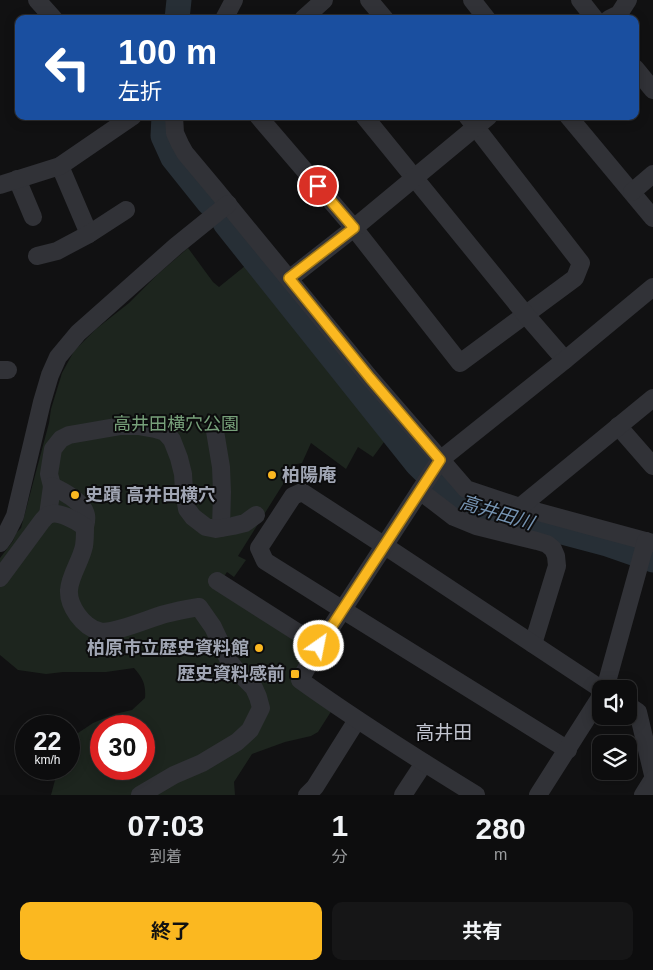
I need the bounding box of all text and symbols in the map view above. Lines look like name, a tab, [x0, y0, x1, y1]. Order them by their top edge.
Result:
text: 100 m	[118, 32, 217, 71]
icon: left	[35, 35, 100, 100]
text: 左折	[118, 79, 162, 104]
pin	[297, 165, 339, 207]
icon: arrive	[304, 172, 332, 200]
park label: 高井田横穴公園	[113, 414, 239, 434]
place label: 柏陽庵	[282, 465, 336, 485]
marker: 柏陽庵	[266, 469, 278, 481]
place label: 史蹟 高井田横穴	[85, 485, 216, 505]
marker: 史蹟 高井田横穴	[69, 489, 81, 501]
water label: 高井田川	[457, 491, 538, 534]
position arrow	[292, 619, 344, 671]
place label: 柏原市立歴史資料館	[87, 638, 249, 658]
marker: 柏原市立歴史資料館	[253, 642, 265, 654]
place label: 歴史資料感前	[177, 664, 285, 684]
marker: 歴史資料感前	[289, 668, 301, 680]
map controls	[592, 680, 637, 780]
button: sound	[592, 680, 637, 725]
speed limit sign: 30	[90, 715, 155, 780]
district label: 高井田	[415, 722, 473, 743]
text: 22	[34, 727, 61, 755]
button: layers	[592, 735, 637, 780]
text: km/h	[34, 753, 61, 767]
text: 07:03	[127, 809, 204, 842]
text: 1	[331, 809, 348, 842]
text: 280	[476, 812, 526, 845]
text: m	[494, 846, 507, 863]
text: 到着	[150, 848, 182, 865]
text: 分	[332, 848, 348, 865]
button: 終了	[20, 902, 322, 960]
button: 共有	[332, 902, 633, 960]

